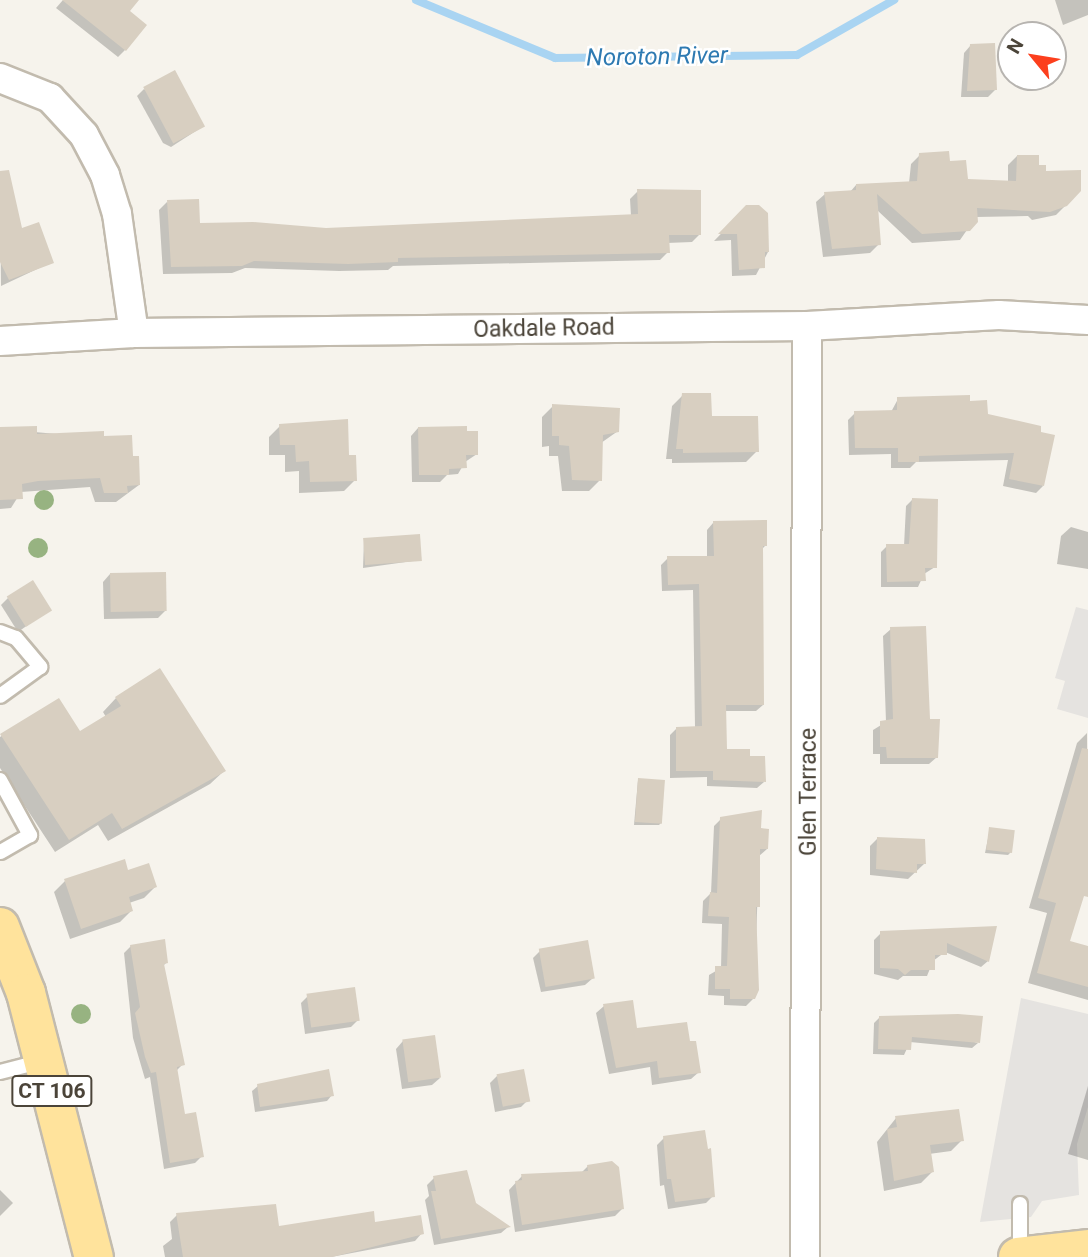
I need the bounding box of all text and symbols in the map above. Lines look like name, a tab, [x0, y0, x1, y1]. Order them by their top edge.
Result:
north arrow	[997, 21, 1067, 91]
text: N	[1002, 35, 1028, 58]
water label: Noroton River	[586, 41, 728, 73]
street label: Oakdale Road	[473, 314, 615, 344]
street label: Glen Terrace	[795, 728, 823, 856]
road number: CT 106	[10, 1074, 94, 1108]

